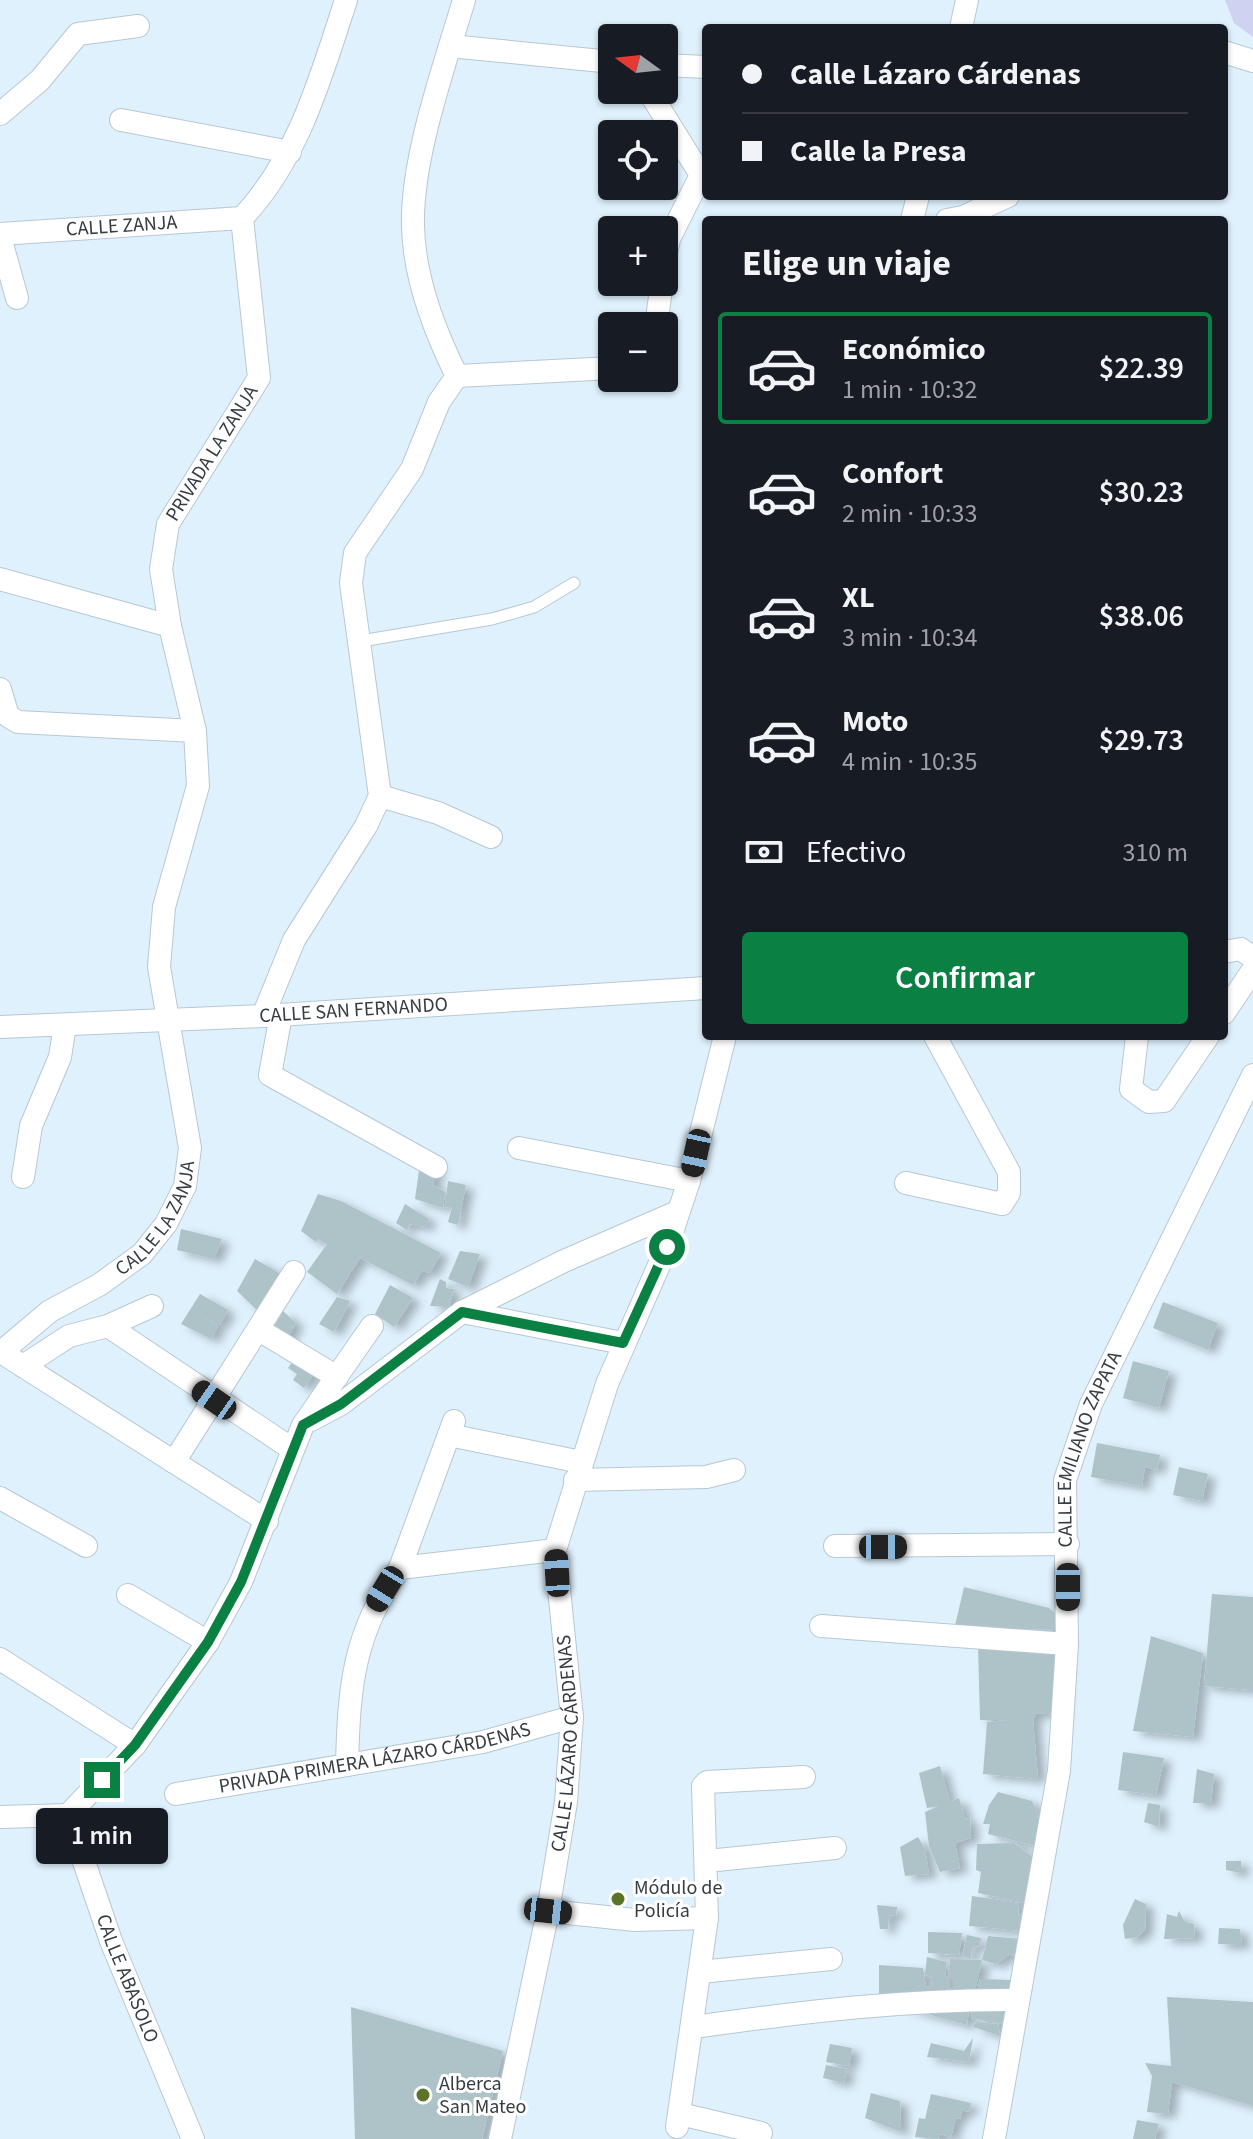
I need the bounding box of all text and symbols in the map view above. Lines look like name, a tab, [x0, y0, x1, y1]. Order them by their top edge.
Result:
north arrow	[598, 24, 678, 104]
map controls	[598, 24, 678, 392]
text: Calle Lázaro Cárdenas	[790, 53, 1081, 96]
button: locate	[598, 120, 678, 200]
text: Calle la Presa	[790, 130, 967, 173]
street label: CALLE ZANJA	[65, 208, 178, 244]
button: +	[598, 216, 678, 296]
text: Elige un viaje	[742, 238, 951, 289]
button: −	[598, 312, 678, 392]
text: Económico	[842, 328, 986, 371]
icon: car	[746, 332, 818, 404]
text: $22.39	[1099, 347, 1184, 390]
text: 1 min · 10:32	[842, 371, 977, 408]
street label: PRIVADA LA ZANJA	[159, 380, 265, 527]
text: Confort	[842, 452, 943, 495]
icon: car	[746, 456, 818, 528]
text: $30.23	[1099, 471, 1184, 514]
text: 2 min · 10:33	[842, 495, 977, 532]
text: XL	[842, 576, 875, 619]
icon: car	[746, 580, 818, 652]
text: $38.06	[1099, 595, 1184, 638]
text: 3 min · 10:34	[842, 619, 977, 656]
text: Moto	[842, 700, 908, 743]
icon: car	[746, 704, 818, 776]
text: $29.73	[1099, 719, 1184, 762]
text: 4 min · 10:35	[842, 743, 977, 780]
icon: cash	[742, 830, 786, 874]
text: Efectivo	[806, 831, 906, 874]
text: 310 m	[1122, 834, 1188, 871]
button: Confirmar	[742, 932, 1188, 1024]
street label: CALLE SAN FERNANDO	[258, 990, 449, 1030]
car	[679, 1127, 713, 1179]
street label: CALLE LA ZANJA	[110, 1159, 202, 1283]
route start	[649, 1229, 685, 1265]
street label: CALLE EMILIANO ZAPATA	[1051, 1346, 1129, 1548]
car	[187, 1376, 241, 1424]
car	[859, 1535, 907, 1559]
car	[544, 1548, 570, 1598]
car	[362, 1562, 408, 1616]
car	[1056, 1563, 1080, 1611]
street label: CALLE LÁZARO CÁRDENAS	[544, 1634, 586, 1854]
street label: PRIVADA PRIMERA LÁZARO CÁRDENAS	[217, 1715, 534, 1801]
route end	[84, 1762, 120, 1798]
callout: 1 min	[36, 1808, 168, 1864]
text: 1 min	[71, 1817, 133, 1854]
place label: Módulo de Policía	[634, 1874, 722, 1925]
marker: Módulo de Policía	[609, 1890, 627, 1908]
car	[523, 1897, 573, 1925]
street label: CALLE ABASOLO	[89, 1911, 166, 2047]
place label: Alberca San Mateo	[439, 2070, 526, 2121]
marker: Alberca San Mateo	[414, 2086, 432, 2104]

